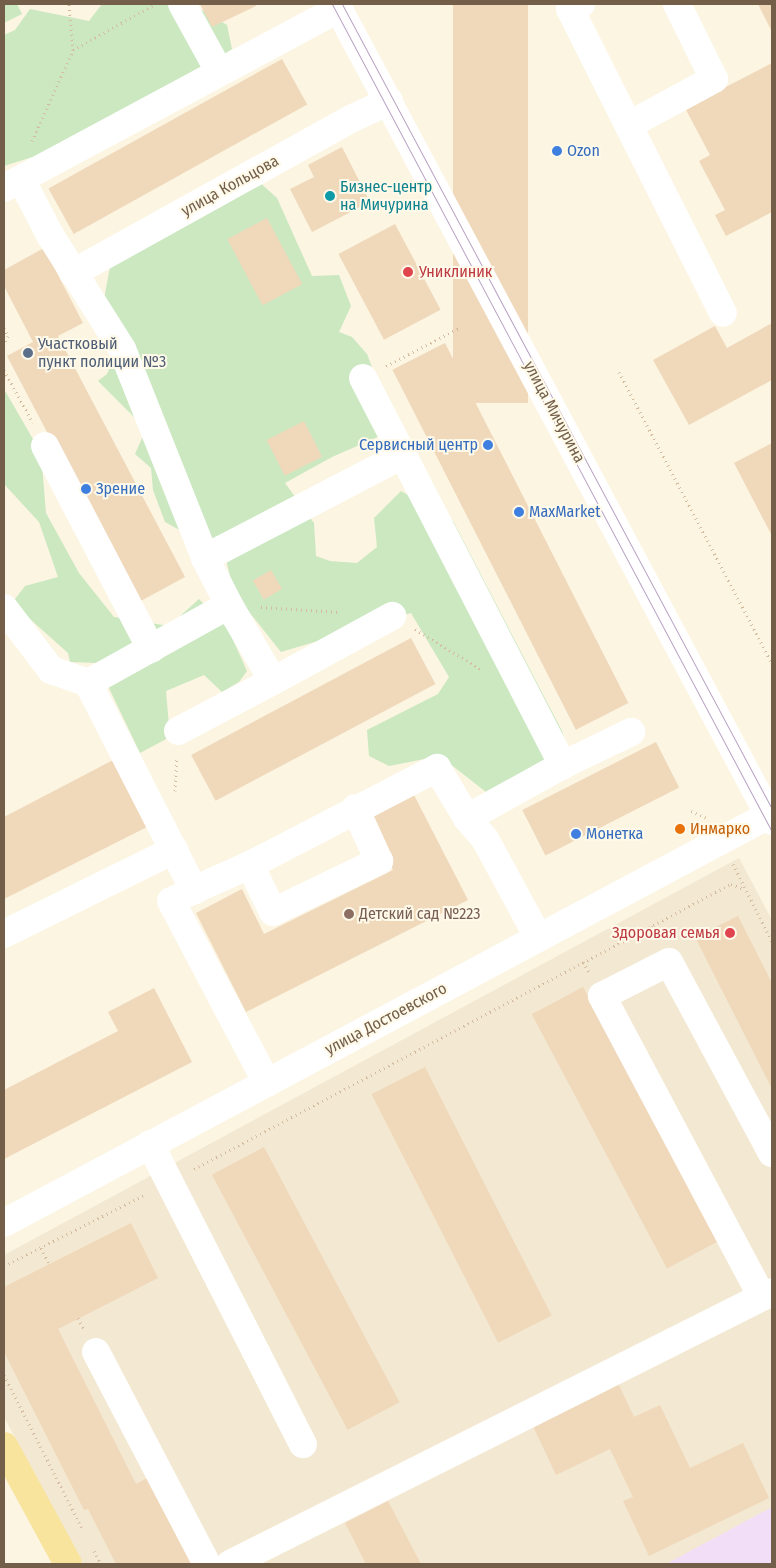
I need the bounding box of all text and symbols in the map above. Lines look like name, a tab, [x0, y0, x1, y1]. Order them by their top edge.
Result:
place label: Ozon	[567, 141, 600, 161]
marker: Ozon	[551, 145, 563, 157]
street label: улица Кольцова	[178, 151, 282, 221]
place label: Бизнес-центр на Мичурина	[340, 177, 432, 215]
marker: Бизнес-центр на Мичурина	[324, 190, 336, 202]
place label: Униклиник	[419, 262, 492, 282]
marker: Униклиник	[401, 265, 415, 279]
place label: Участковый пункт полиции №3	[38, 334, 166, 372]
marker: Участковый пункт полиции №3	[22, 347, 34, 359]
street label: улица Мичурина	[519, 358, 589, 466]
place label: Сервисный центр	[359, 435, 478, 455]
marker: Сервисный центр	[482, 439, 494, 451]
place label: Зрение	[96, 479, 145, 499]
marker: Зрение	[80, 483, 92, 495]
place label: MaxMarket	[529, 502, 600, 522]
marker: MaxMarket	[513, 506, 525, 518]
place label: Инмарко	[690, 819, 750, 839]
marker: Инмарко	[674, 823, 686, 835]
place label: Монетка	[586, 824, 643, 844]
marker: Монетка	[570, 828, 582, 840]
place label: Детский сад №223	[359, 904, 481, 924]
marker: Детский сад №223	[343, 908, 355, 920]
place label: Здоровая семья	[612, 923, 720, 943]
marker: Здоровая семья	[724, 927, 736, 939]
street label: улица Достоевского	[322, 979, 450, 1059]

